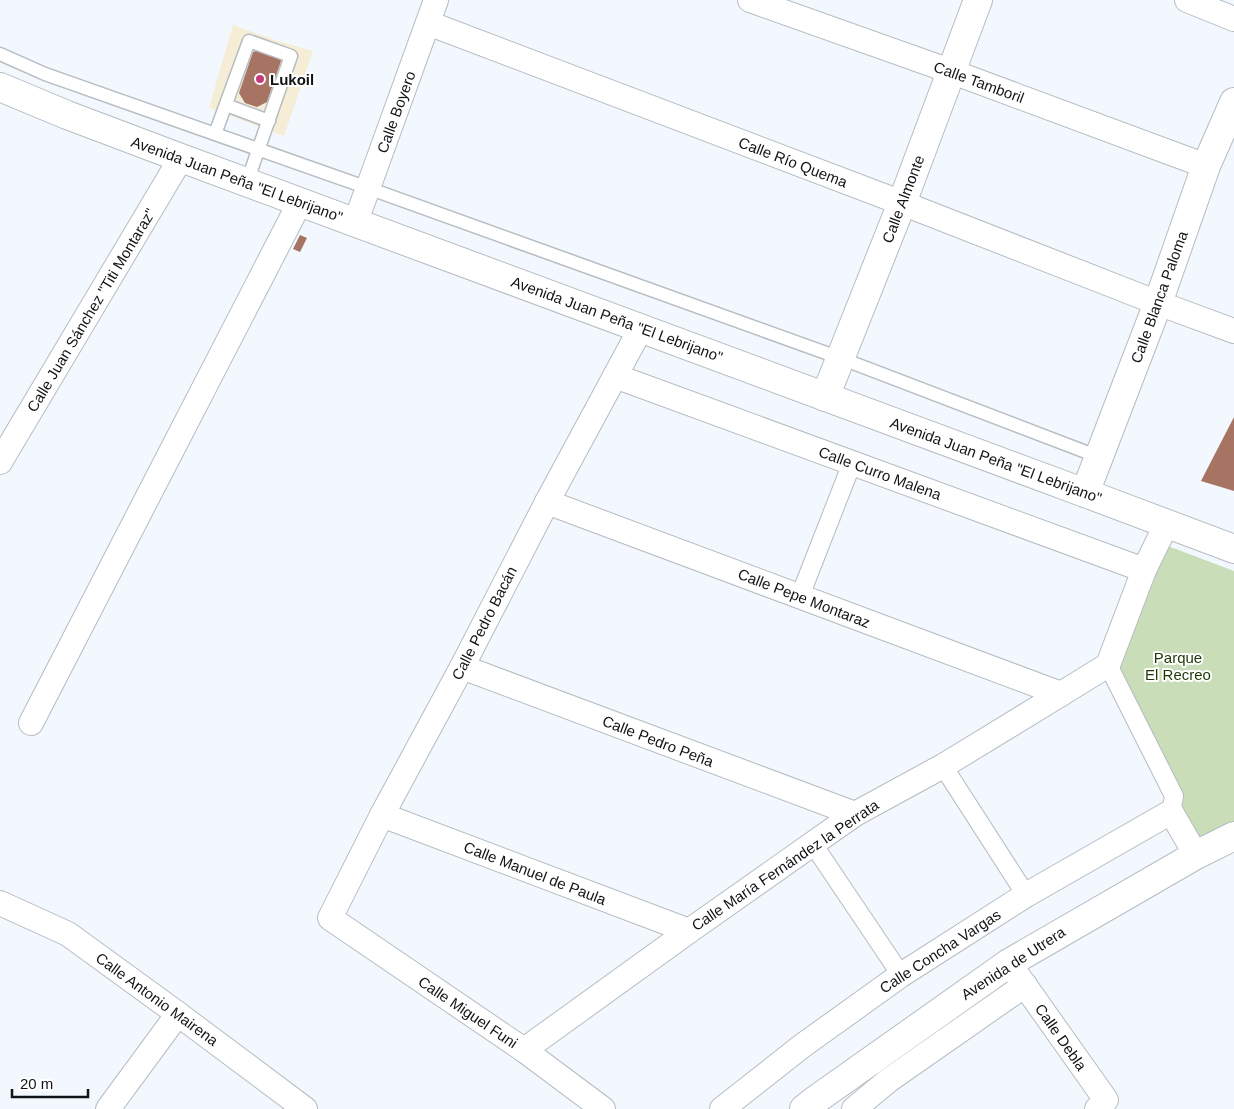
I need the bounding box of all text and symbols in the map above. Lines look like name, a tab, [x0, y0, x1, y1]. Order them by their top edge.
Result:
street label: Calle Tamboril	[932, 58, 1026, 106]
street label: Calle Boyero	[373, 69, 419, 155]
place label: Lukoil	[270, 71, 314, 88]
marker: Lukoil	[254, 73, 266, 85]
street label: Avenida Juan Peña "El Lebrijano"	[129, 133, 345, 225]
street label: Calle Río Quema	[736, 133, 850, 191]
street label: Calle Almonte	[878, 153, 928, 245]
street label: Calle Juan Sánchez "Titi Montaraz"	[23, 205, 159, 415]
street label: Calle Blanca Paloma	[1127, 228, 1191, 365]
street label: Avenida Juan Peña "El Lebrijano"	[509, 273, 725, 365]
street label: Avenida Juan Peña "El Lebrijano"	[888, 414, 1104, 506]
street label: Calle Curro Malena	[816, 443, 944, 503]
street label: Calle Pedro Bacán	[448, 563, 520, 683]
street label: Calle Pepe Montaraz	[736, 565, 872, 631]
park label: Parque El Recreo	[1145, 649, 1211, 683]
street label: Calle Pedro Peña	[600, 712, 717, 770]
street label: Calle María Fernández la Perrata	[688, 796, 882, 934]
street label: Calle Manuel de Paula	[461, 838, 609, 908]
street label: Calle Concha Vargas	[876, 906, 1004, 996]
street label: Avenida de Utrera	[958, 923, 1069, 1003]
street label: Calle Antonio Mairena	[93, 949, 222, 1049]
street label: Calle Miguel Funi	[415, 973, 521, 1051]
street label: Calle Debla	[1032, 1000, 1091, 1074]
scale bar	[12, 1066, 89, 1098]
text: 20 m	[20, 1075, 53, 1092]

